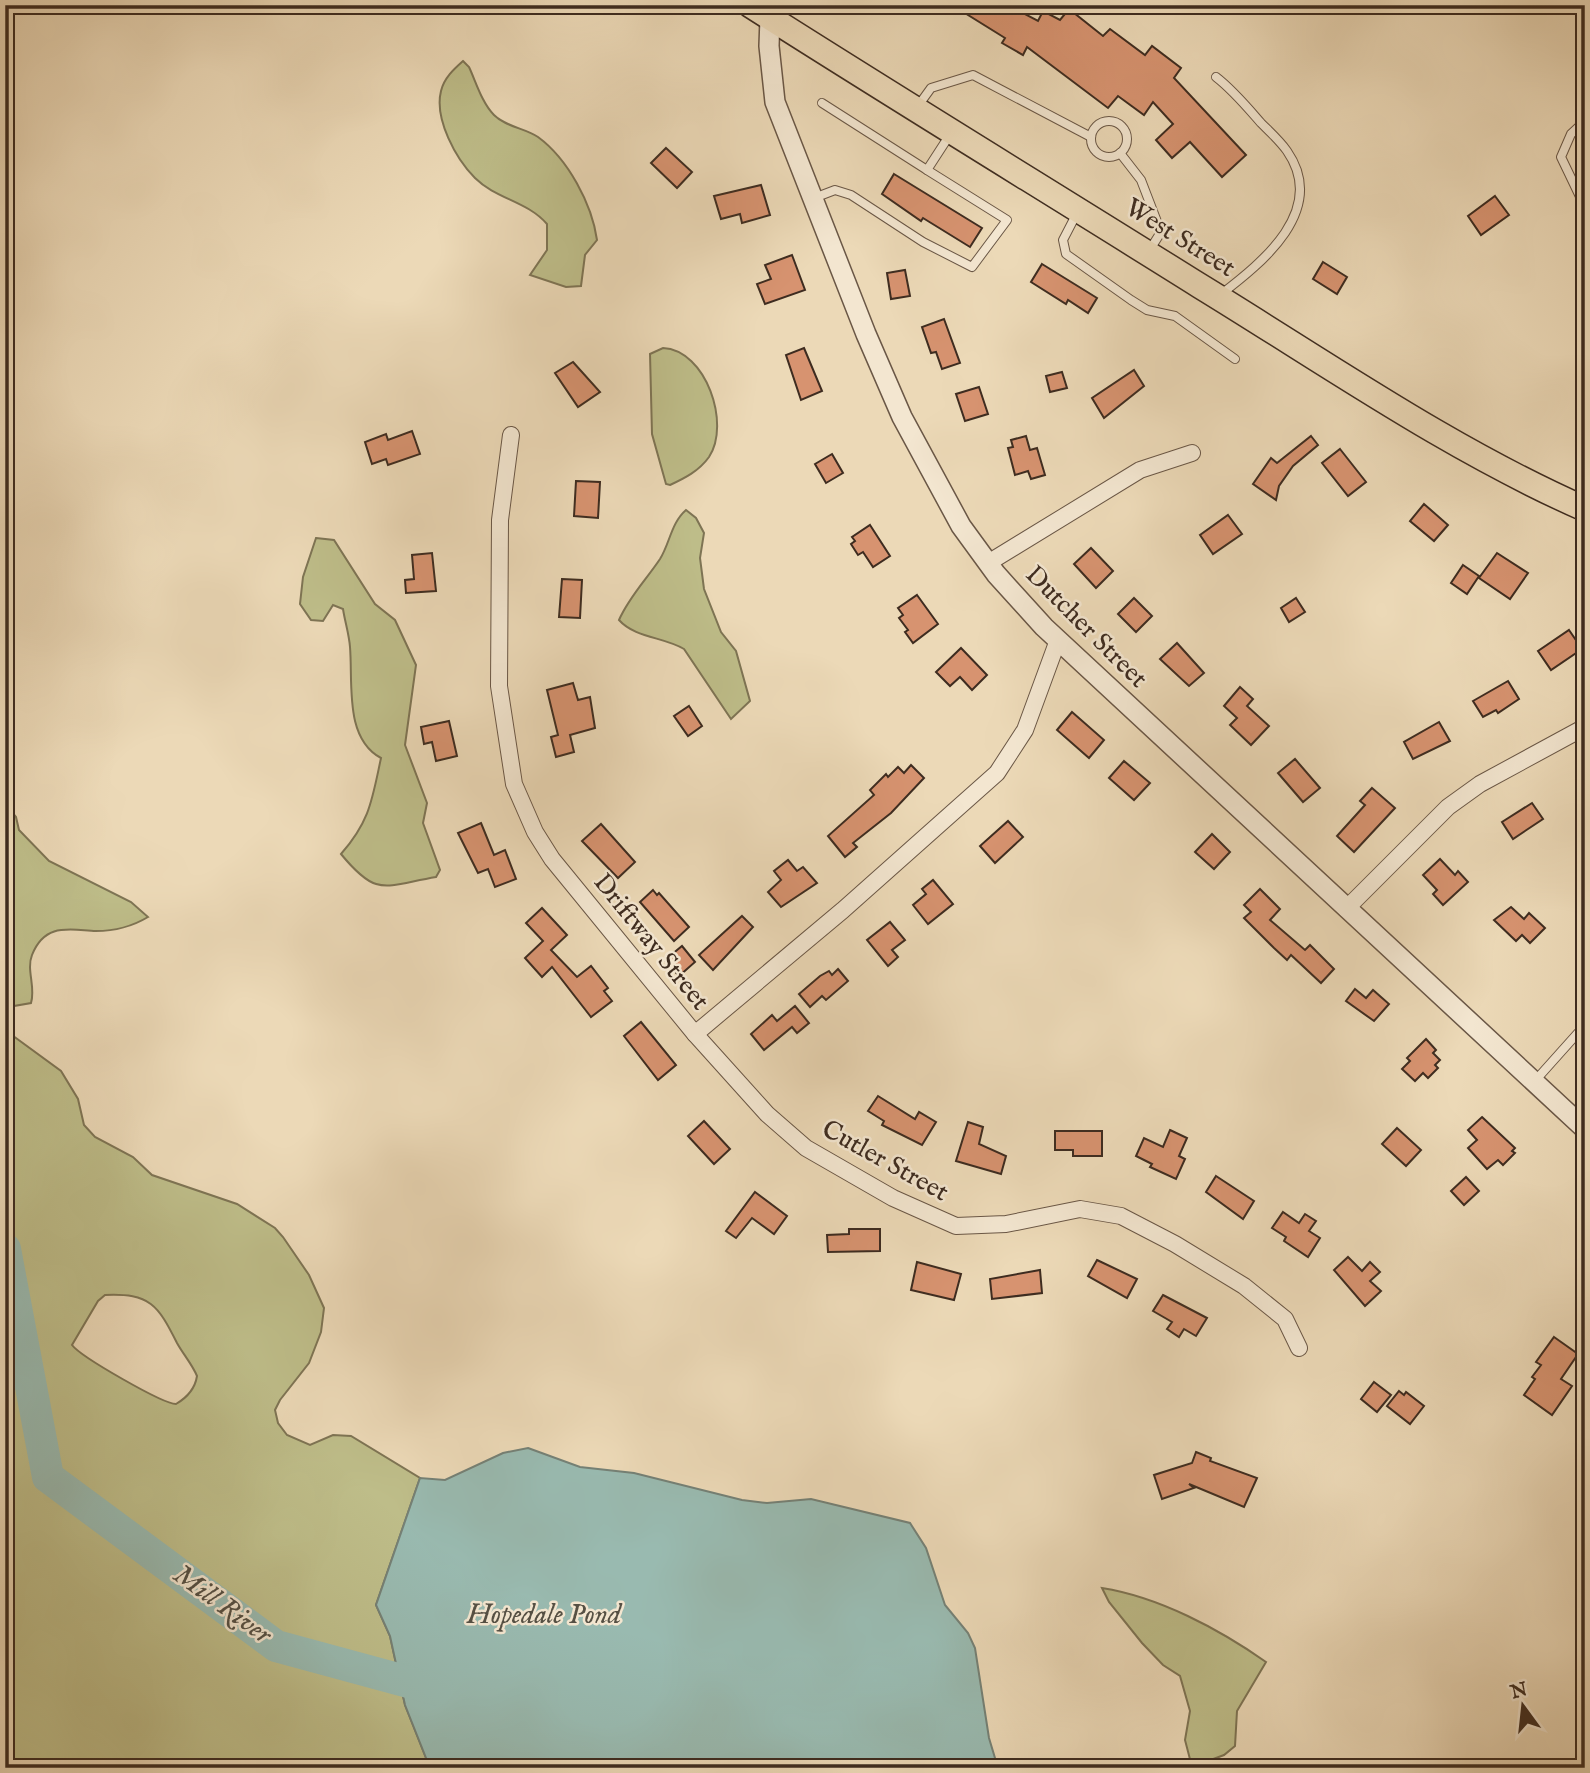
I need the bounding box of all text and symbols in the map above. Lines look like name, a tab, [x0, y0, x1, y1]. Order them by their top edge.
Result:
street label: West Street	[1119, 191, 1241, 285]
street label: Dutcher Street	[1018, 559, 1154, 695]
street label: Driftway Street	[586, 867, 716, 1017]
street label: Cutler Street	[816, 1113, 954, 1209]
water label: Mill River	[166, 1558, 279, 1653]
water label: Hopedale Pond	[466, 1598, 623, 1633]
north arrow	[1488, 1672, 1558, 1742]
text: N	[1507, 1678, 1531, 1705]

